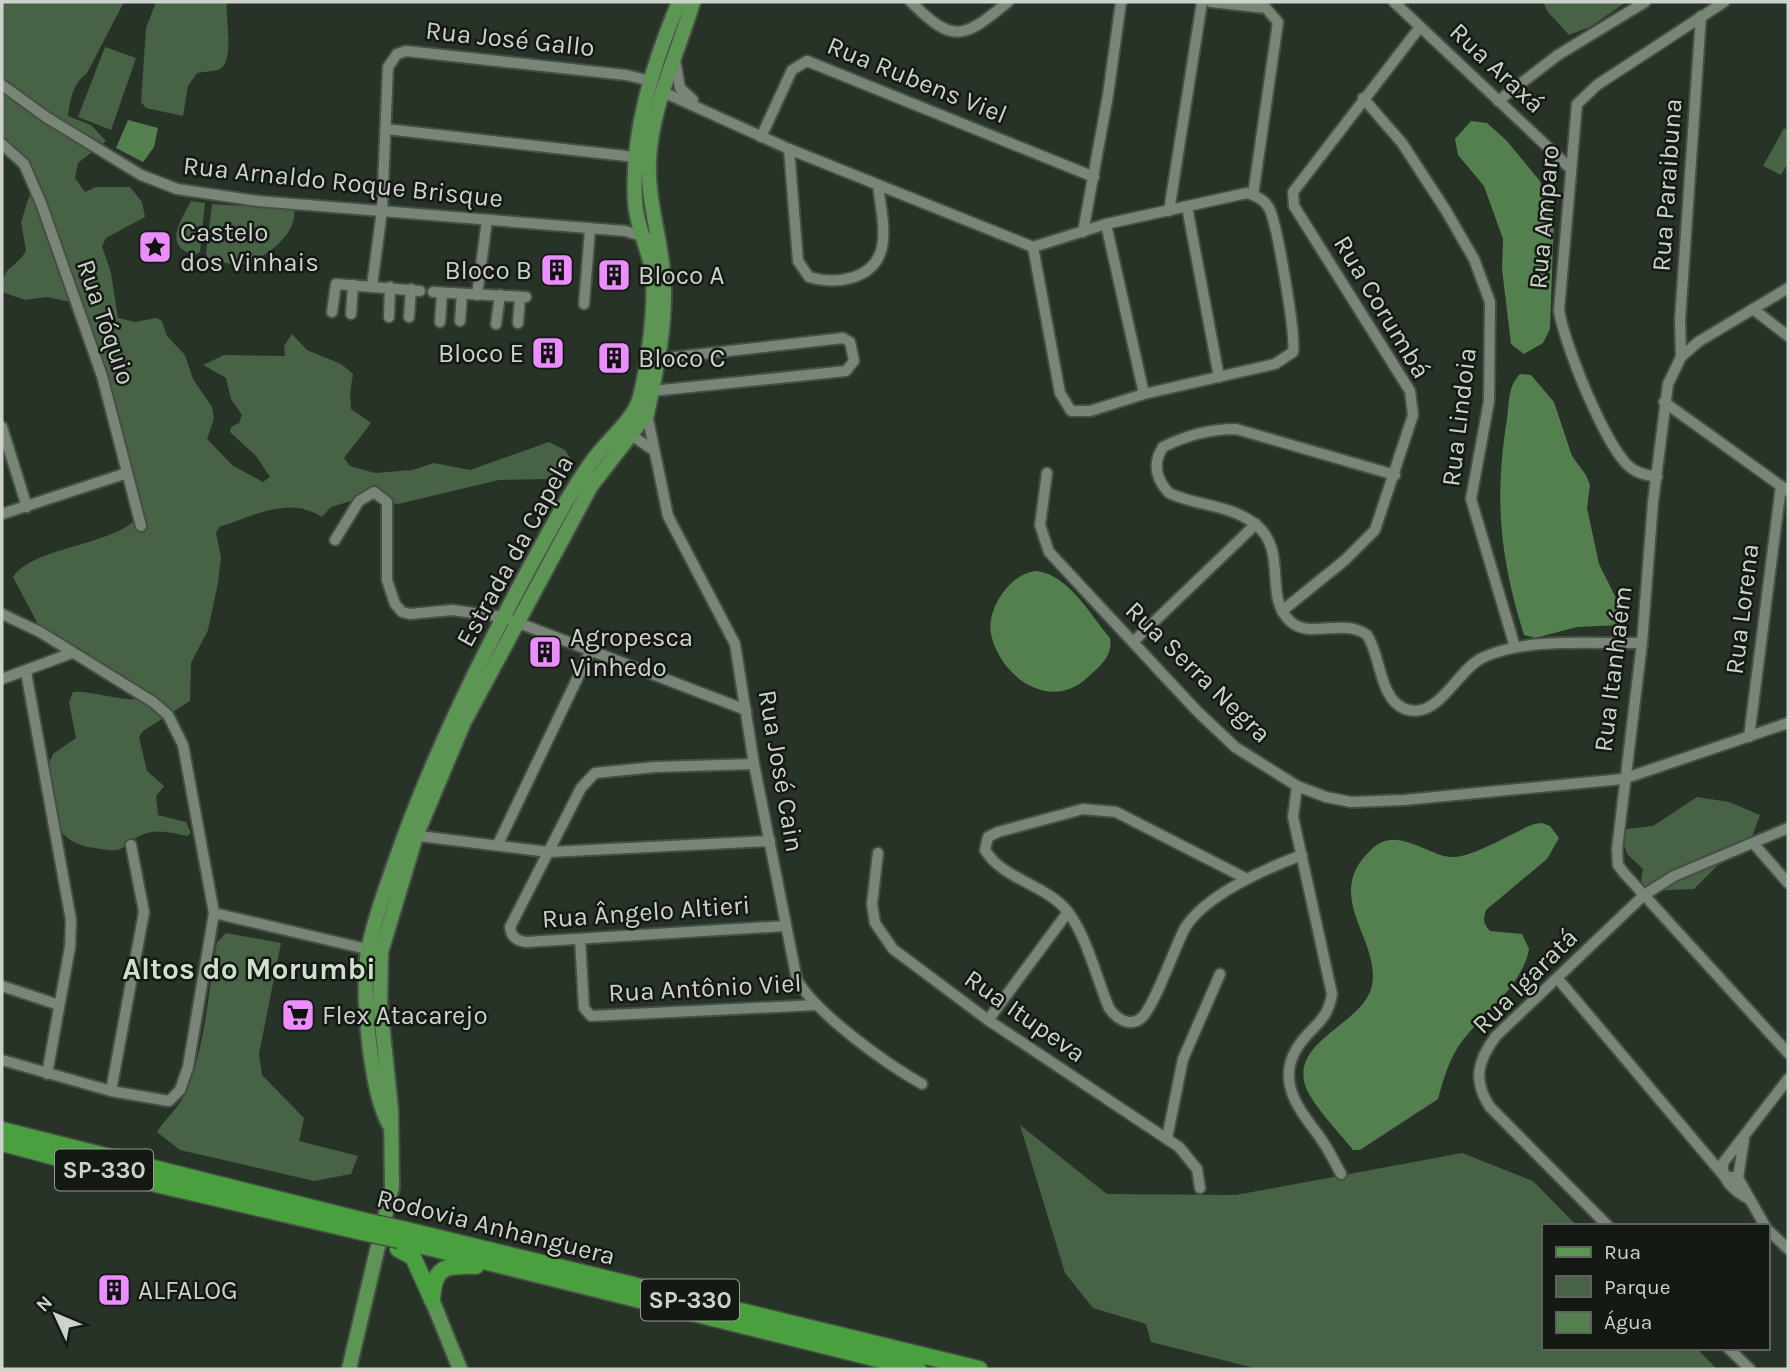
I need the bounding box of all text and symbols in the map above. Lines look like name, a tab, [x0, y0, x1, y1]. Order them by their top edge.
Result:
street label: Rua José Gallo	[424, 15, 596, 63]
street label: Rua Araxá	[1443, 16, 1551, 120]
street label: Rua Rubens Viel	[823, 30, 1011, 130]
street label: Rua Paraibuna	[1645, 97, 1689, 273]
street label: Rua Amparo	[1522, 144, 1566, 290]
street label: Rua Arnaldo Roque Brisque	[182, 150, 504, 214]
place label: Castelo dos Vinhais	[180, 217, 319, 278]
place icon: Castelo dos Vinhais	[136, 228, 174, 266]
street label: Rua Corumbá	[1327, 230, 1437, 384]
building icon: Bloco B	[538, 251, 576, 289]
street label: Rua Tóquio	[70, 255, 142, 389]
place label: Bloco B	[444, 255, 532, 286]
building icon: Bloco A	[595, 256, 633, 294]
place label: Bloco A	[638, 260, 724, 291]
building icon: Bloco E	[529, 334, 567, 372]
place label: Bloco E	[438, 338, 524, 369]
building icon: Bloco C	[595, 339, 633, 377]
place label: Bloco C	[638, 343, 725, 374]
street label: Rua Lindoia	[1435, 346, 1483, 488]
street label: Estrada da Capela	[450, 450, 580, 652]
street label: Rua Lorena	[1719, 542, 1765, 676]
street label: Rua Itanhaém	[1587, 584, 1639, 754]
street label: Rua Serra Negra	[1119, 595, 1277, 749]
place label: Agropesca Vinhedo	[570, 622, 693, 683]
building icon: Agropesca Vinhedo	[526, 633, 564, 671]
street label: Rua José Cain	[752, 688, 810, 854]
street label: Rua Ângelo Altieri	[541, 889, 751, 935]
street label: Rua Igaratá	[1466, 922, 1584, 1040]
district label: Altos do Morumbi	[122, 951, 376, 987]
street label: Rua Itupeva	[958, 963, 1092, 1069]
street label: Rua Antônio Viel	[608, 967, 802, 1009]
supermarket icon: Flex Atacarejo	[279, 996, 317, 1034]
place label: Flex Atacarejo	[322, 1000, 488, 1031]
road number: SP-330	[55, 1150, 153, 1190]
street label: Rodovia Anhanguera	[373, 1182, 619, 1272]
legend	[1542, 1224, 1769, 1350]
text: Rua	[1604, 1240, 1641, 1264]
building icon: ALFALOG	[95, 1271, 133, 1309]
place label: ALFALOG	[138, 1275, 238, 1306]
text: Parque	[1604, 1275, 1671, 1299]
north arrow	[21, 1280, 91, 1350]
road number: SP-330	[641, 1280, 739, 1320]
text: N	[32, 1291, 57, 1316]
text: Água	[1604, 1310, 1652, 1334]

